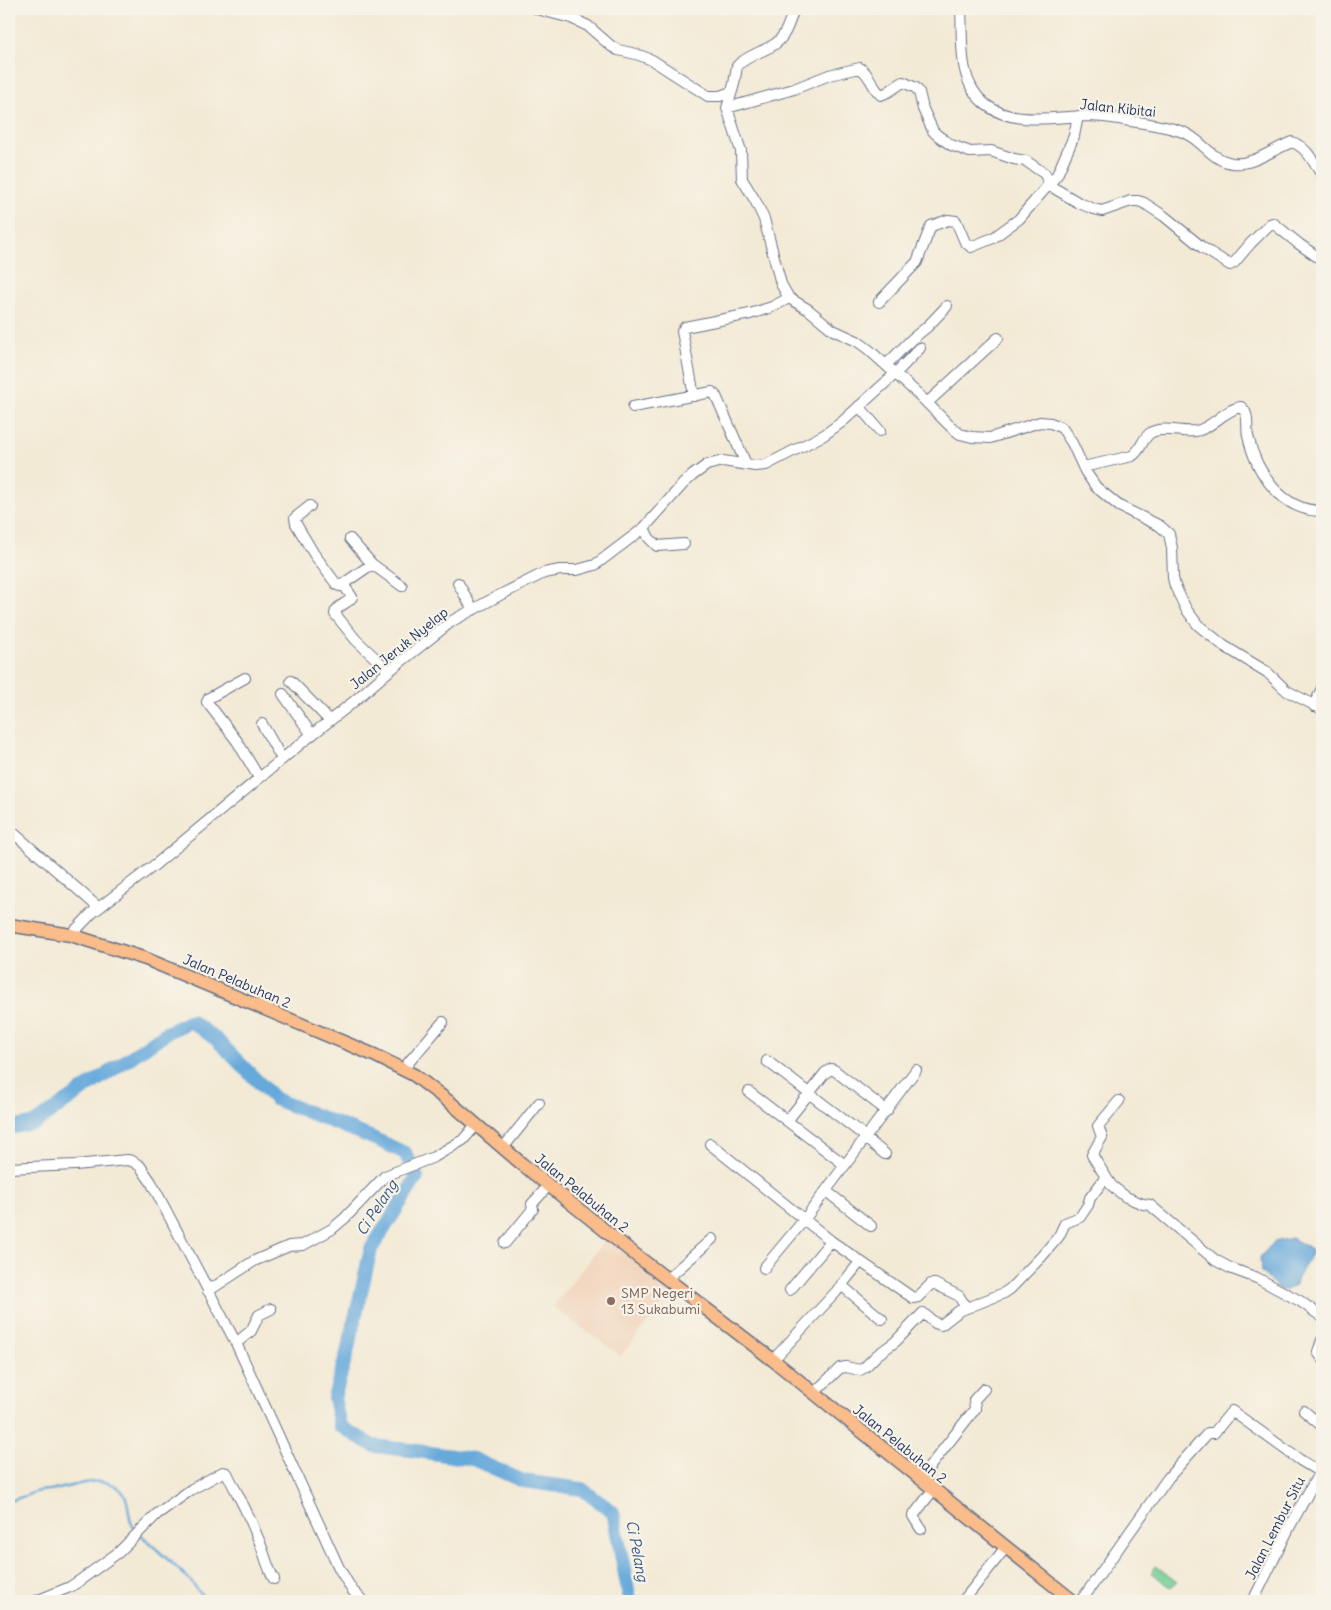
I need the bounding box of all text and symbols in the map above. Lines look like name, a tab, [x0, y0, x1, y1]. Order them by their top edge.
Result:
street label: Jalan Kibitai	[1079, 95, 1157, 121]
street label: Jalan Jeruk Nyelap	[346, 603, 452, 693]
street label: Jalan Pelabuhan 2	[180, 950, 294, 1012]
street label: Jalan Pelabuhan 2	[532, 1150, 633, 1236]
water label: Ci Pelang	[352, 1175, 402, 1239]
place label: SMP Negeri 13 Sukabumi	[621, 1284, 700, 1318]
marker: SMP Negeri 13 Sukabumi	[605, 1295, 617, 1307]
street label: Jalan Pelabuhan 2	[850, 1401, 951, 1487]
street label: Jalan Lembur Situ	[1241, 1473, 1309, 1583]
water label: Ci Pelang	[622, 1519, 653, 1585]

